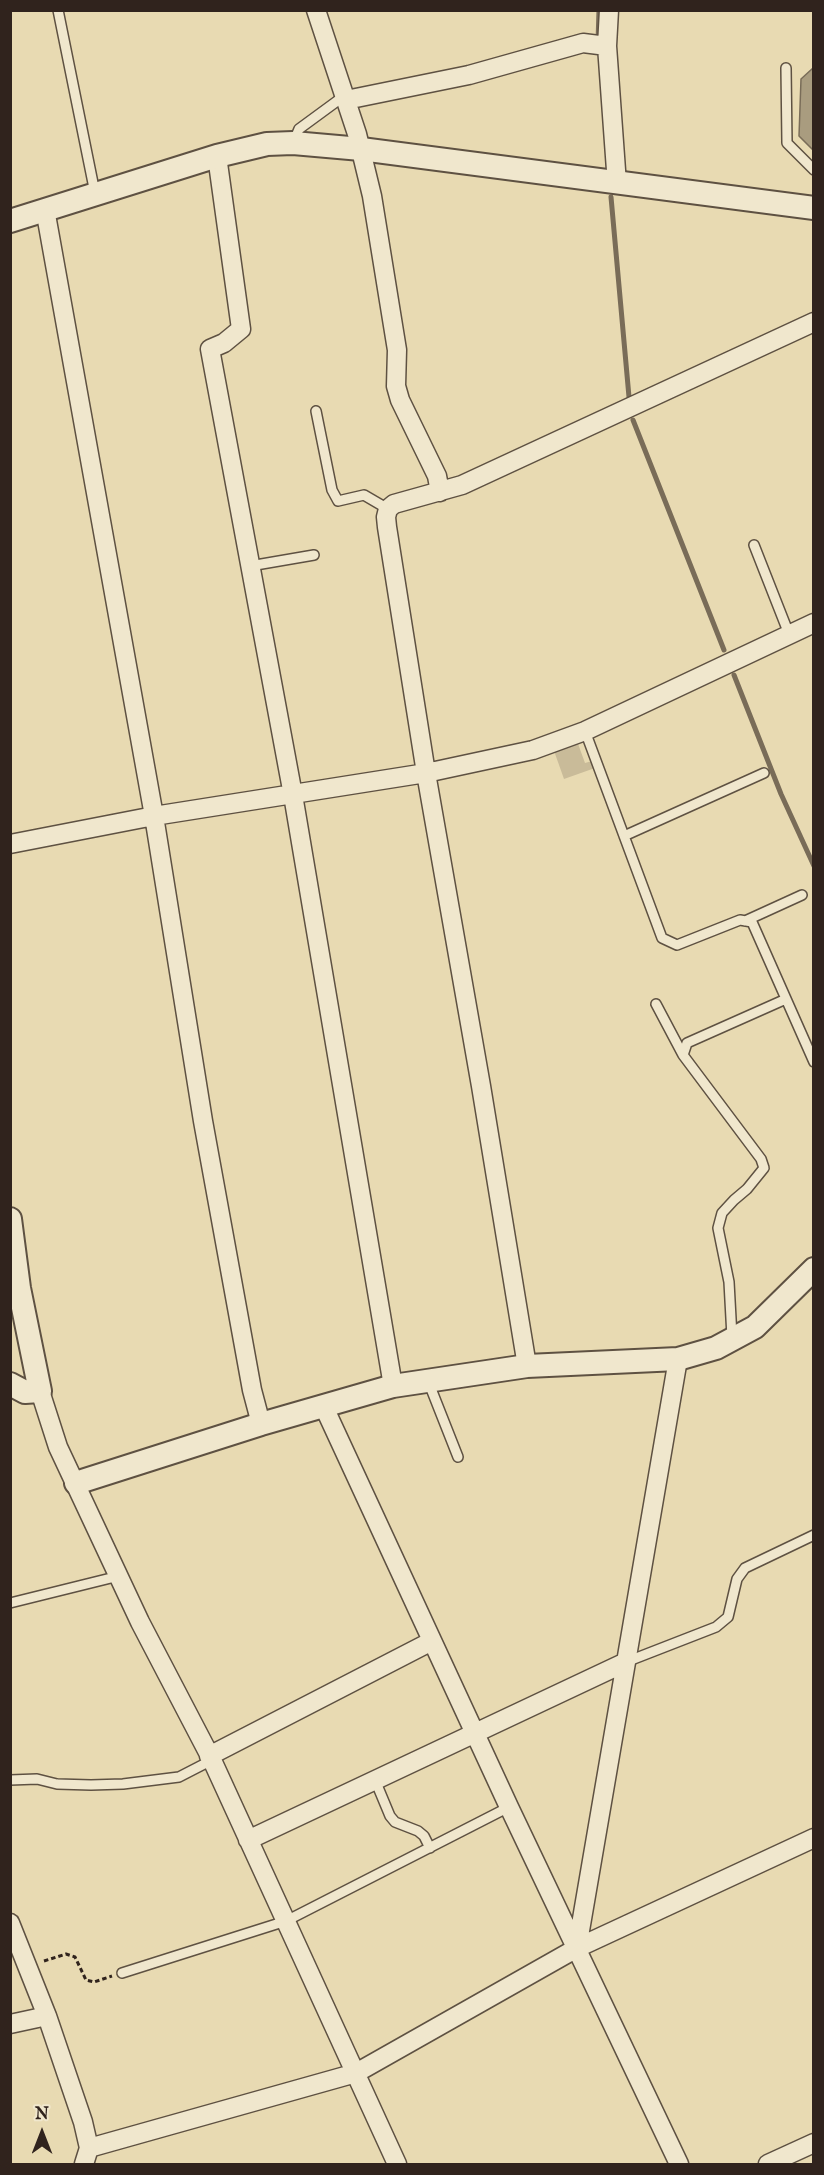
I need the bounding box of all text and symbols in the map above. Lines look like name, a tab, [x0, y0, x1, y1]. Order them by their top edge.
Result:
north arrow	[12, 2103, 72, 2163]
text: N	[35, 2105, 49, 2125]

